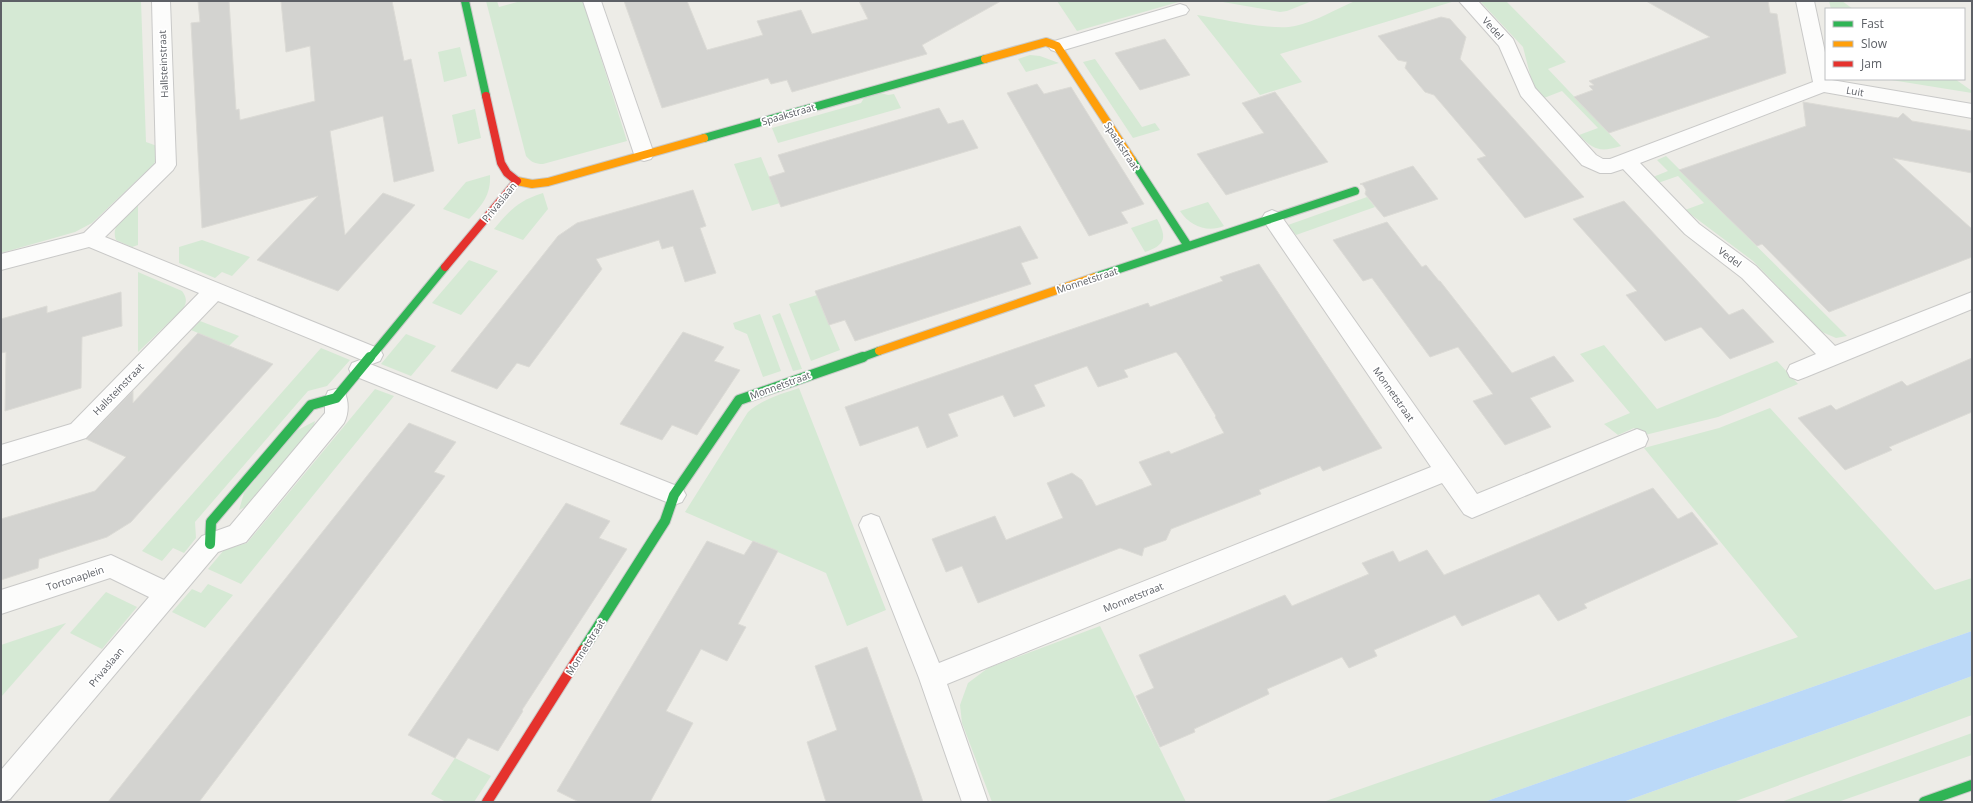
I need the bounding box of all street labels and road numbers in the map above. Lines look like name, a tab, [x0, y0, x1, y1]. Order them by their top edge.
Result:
street label: Vedel	[1479, 14, 1507, 42]
street label: Hallsteinstraat	[155, 30, 171, 98]
street label: Luit	[1845, 83, 1865, 99]
street label: Spaakstraat	[760, 100, 817, 128]
street label: Spaakstraat	[1101, 119, 1143, 173]
street label: Privaslaan	[479, 179, 519, 225]
street label: Vedel	[1715, 244, 1745, 270]
street label: Monnetstraat	[1055, 263, 1120, 296]
street label: Hallsteinstraat	[89, 359, 147, 418]
street label: Monnetstraat	[1370, 364, 1418, 424]
street label: Monnetstraat	[748, 367, 813, 402]
street label: Tortonaplein	[44, 562, 106, 594]
street label: Monnetstraat	[1101, 578, 1165, 615]
street label: Monnetstraat	[562, 616, 608, 678]
street label: Privaslaan	[85, 644, 127, 690]

